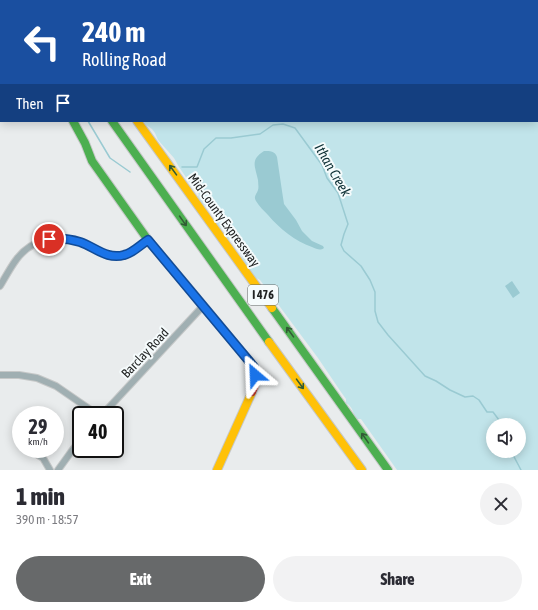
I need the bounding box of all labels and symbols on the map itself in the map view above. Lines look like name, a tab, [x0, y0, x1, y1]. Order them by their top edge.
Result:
water label: Ithan Creek	[312, 141, 355, 200]
one-way arrow	[169, 165, 177, 176]
street label: Mid-County Expressway	[185, 171, 263, 270]
one-way arrow	[179, 216, 188, 227]
pin	[32, 222, 66, 256]
road number: I 476	[248, 285, 278, 305]
street label: Barclay Road	[118, 325, 172, 381]
one-way arrow	[286, 327, 294, 338]
position arrow	[234, 354, 276, 396]
one-way arrow	[296, 378, 304, 389]
speed limit sign: 40	[72, 406, 124, 458]
one-way arrow	[361, 433, 369, 444]

